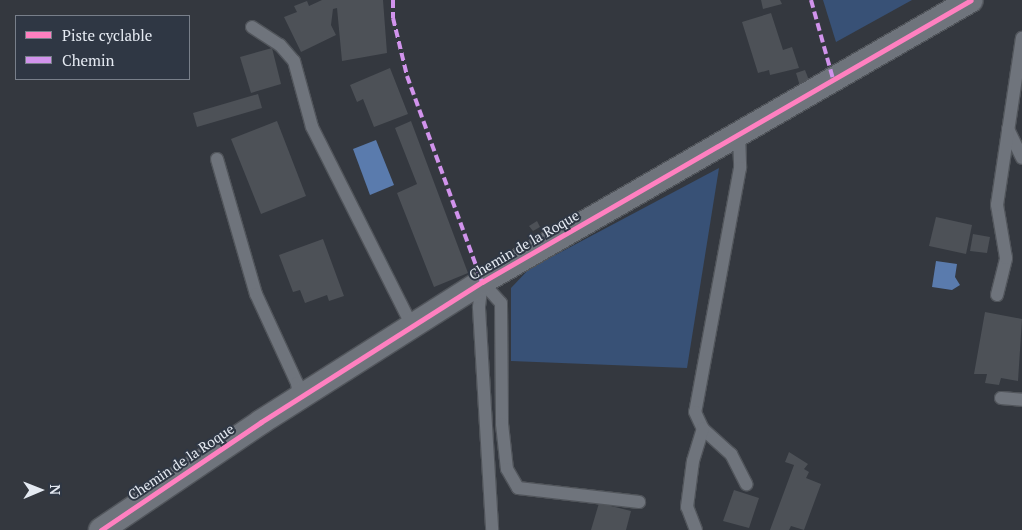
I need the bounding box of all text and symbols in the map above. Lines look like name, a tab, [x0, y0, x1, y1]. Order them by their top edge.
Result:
legend	[15, 15, 190, 80]
text: Piste cyclable	[62, 25, 152, 45]
text: Chemin	[62, 50, 114, 70]
street label: Chemin de la Roque	[466, 207, 582, 283]
street label: Chemin de la Roque	[125, 420, 237, 504]
north arrow	[15, 465, 65, 515]
text: N	[46, 484, 65, 495]

